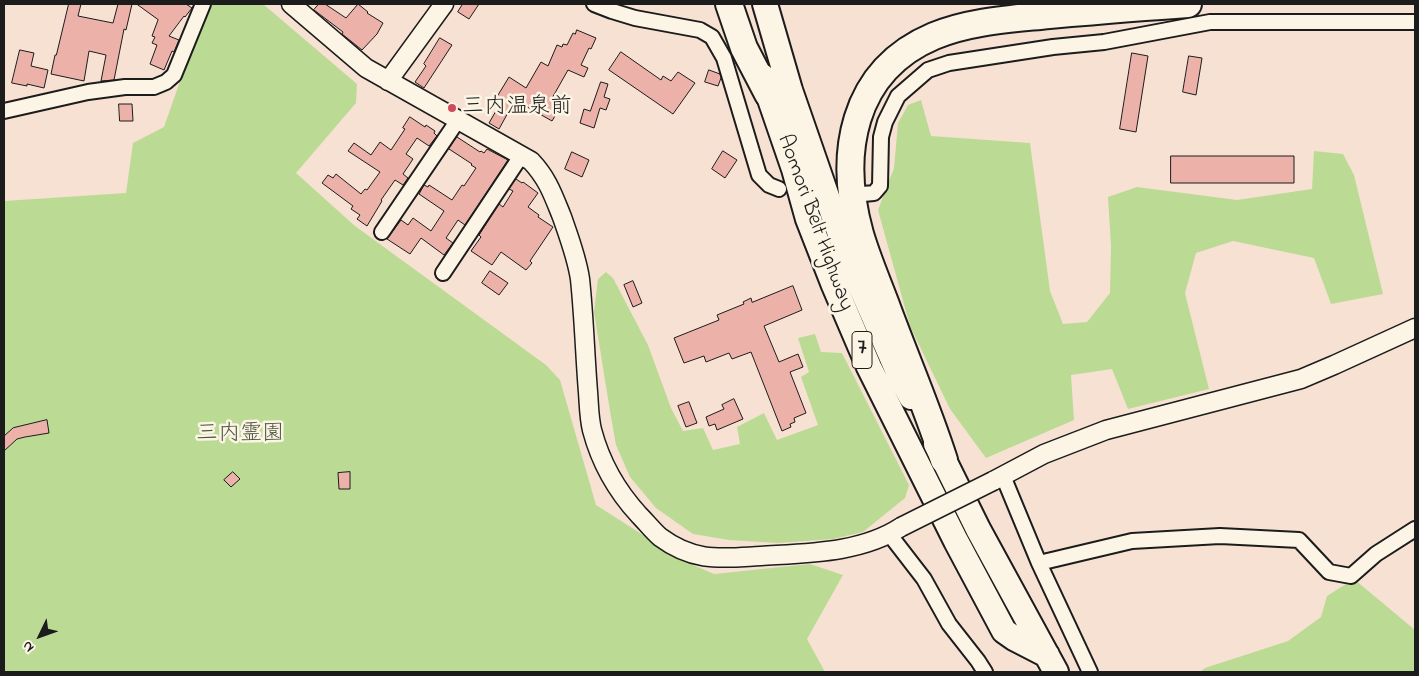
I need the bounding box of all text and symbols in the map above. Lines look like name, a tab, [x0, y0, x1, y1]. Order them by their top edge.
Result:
place label: 三内温泉前	[462, 95, 572, 121]
marker: 三内温泉前	[446, 102, 458, 114]
street label: Aomori Belt Highway	[770, 131, 858, 315]
road number: 7	[852, 332, 872, 368]
park label: 三内霊園	[196, 422, 284, 448]
north arrow	[15, 611, 65, 661]
text: N	[18, 636, 39, 657]

